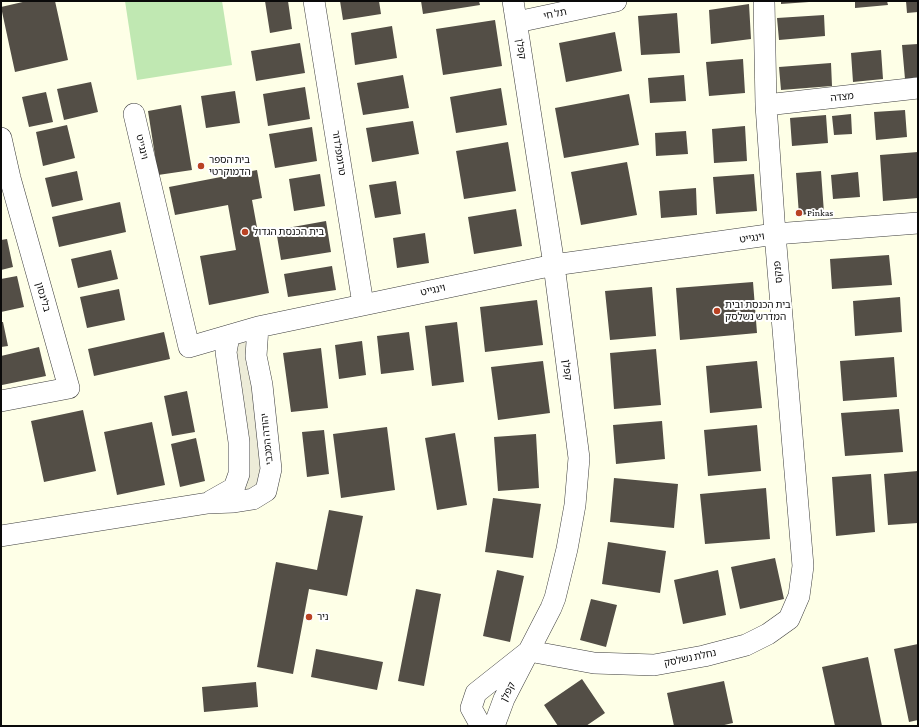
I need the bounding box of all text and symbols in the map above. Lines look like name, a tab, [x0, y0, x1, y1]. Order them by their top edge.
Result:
street label: תל חי	[542, 6, 568, 22]
street label: קפלן	[513, 38, 529, 60]
street label: מצדה	[830, 90, 854, 104]
street label: טרומפלדור	[330, 130, 348, 176]
street label: וינגייט	[133, 133, 151, 161]
place label: בית הספר הדמוקרטי	[209, 154, 251, 178]
marker: בית הספר הדמוקרטי	[196, 161, 206, 171]
place label: Pinkas	[807, 207, 833, 219]
marker: Pinkas	[794, 208, 804, 218]
place label: בית הכנסת הגדול	[253, 226, 324, 238]
marker: בית הכנסת הגדול	[240, 227, 250, 237]
street label: וינגייט	[739, 230, 765, 246]
street label: פנקס	[771, 260, 785, 284]
street label: בלינסון	[33, 281, 53, 313]
street label: וינגייט	[419, 281, 447, 299]
place label: בית הכנסת ובית המדרש נשלסק	[725, 299, 791, 322]
marker: בית הכנסת ובית המדרש נשלסק	[712, 306, 722, 316]
street label: קפלן	[560, 359, 574, 381]
street label: יהודה המכבי	[258, 413, 276, 465]
place label: ניר	[317, 611, 329, 623]
marker: ניר	[304, 612, 314, 622]
street label: נחלת נשלסק	[663, 647, 717, 669]
street label: קפלן	[498, 680, 518, 704]

